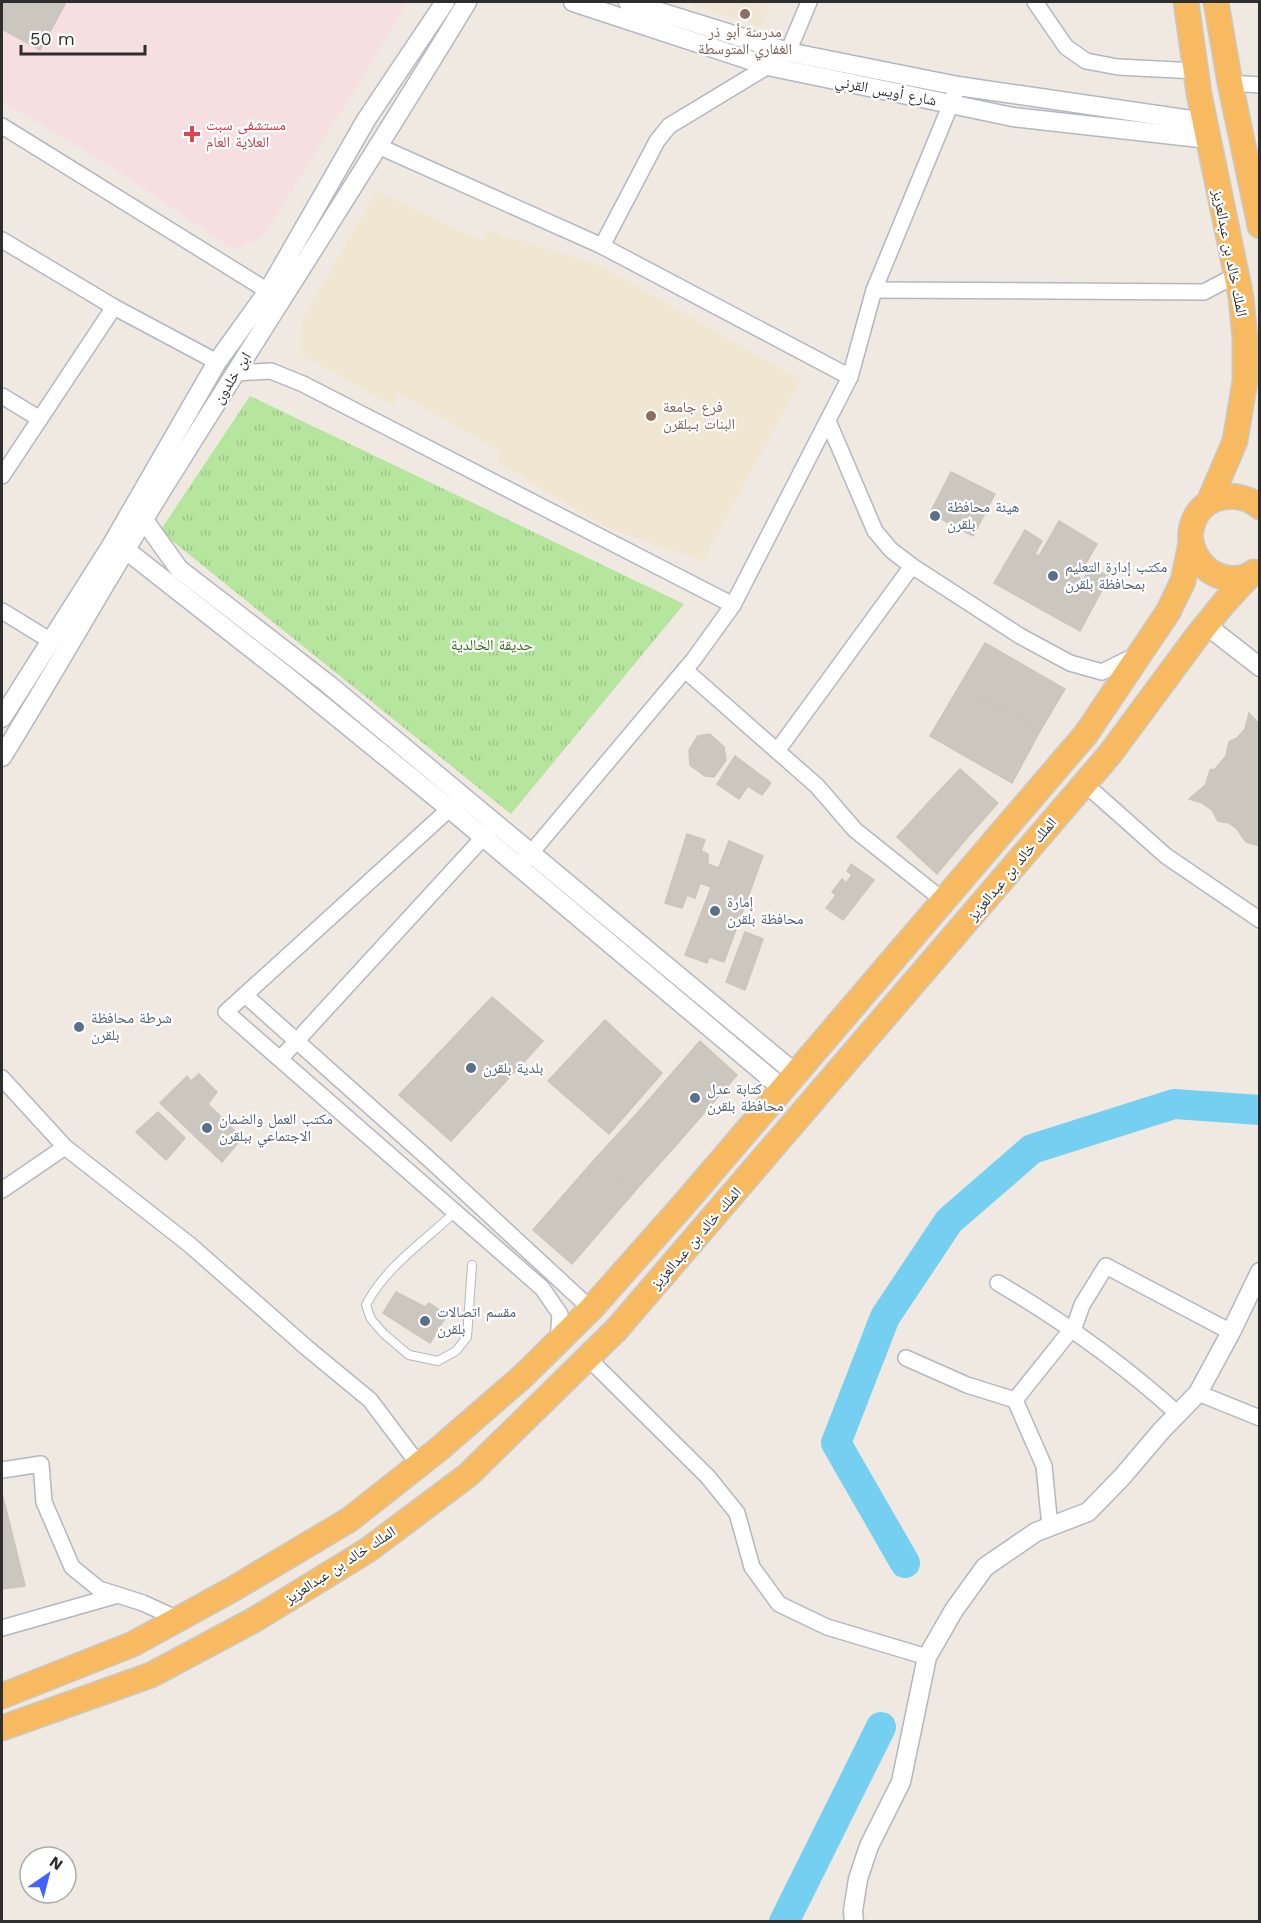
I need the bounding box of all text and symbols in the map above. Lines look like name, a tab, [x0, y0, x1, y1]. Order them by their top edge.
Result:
marker: مدرسة أبو ذر الغفاري المتوسطة	[738, 7, 752, 21]
scale bar	[21, 18, 146, 56]
place label: مدرسة أبو ذر الغفاري المتوسطة	[698, 23, 792, 61]
text: 50 m	[30, 28, 75, 49]
street label: شارع أويس القرني	[833, 72, 938, 112]
place label: مستشفى سبت العلاية العام	[206, 116, 286, 152]
marker: مستشفى سبت العلاية العام	[183, 125, 201, 143]
street label: الملك خالد بن عبدالعزيز	[1208, 187, 1251, 318]
street label: ابن خلدون	[209, 349, 256, 408]
place label: فرع جامعة البنات بـبلقرن	[663, 398, 735, 434]
marker: فرع جامعة البنات بـبلقرن	[644, 409, 658, 423]
place label: هيئة محافظة بلقرن	[947, 498, 1019, 534]
marker: هيئة محافظة بلقرن	[928, 509, 942, 523]
place label: مكتب إدارة التعليم بمحافظة بلقرن	[1065, 558, 1167, 594]
marker: مكتب إدارة التعليم بمحافظة بلقرن	[1046, 569, 1060, 583]
park label: حديقة الخالدية	[451, 636, 534, 654]
street label: الملك خالد بن عبدالعزيز	[963, 814, 1061, 926]
place label: إمارة محافظة بلقرن	[727, 893, 804, 929]
marker: إمارة محافظة بلقرن	[708, 904, 722, 918]
place label: شرطة محافظة بلقرن	[91, 1009, 172, 1045]
marker: شرطة محافظة بلقرن	[72, 1020, 86, 1034]
place label: بلدية بلقرن	[483, 1059, 543, 1078]
marker: بلدية بلقرن	[464, 1061, 478, 1075]
place label: كتابة عدل محافظة بلقرن	[707, 1080, 784, 1116]
marker: كتابة عدل محافظة بلقرن	[688, 1091, 702, 1105]
place label: مكتب العمل والضمان الاجتماعي ببلقرن	[219, 1110, 333, 1148]
marker: مكتب العمل والضمان الاجتماعي ببلقرن	[200, 1121, 214, 1135]
street label: الملك خالد بن عبدالعزيز	[646, 1183, 746, 1294]
place label: مقسم اتصالات بلقرن	[437, 1303, 516, 1339]
marker: مقسم اتصالات بلقرن	[418, 1314, 432, 1328]
street label: الملك خالد بن عبدالعزيز	[280, 1522, 399, 1609]
north arrow	[18, 1845, 78, 1905]
text: N	[46, 1852, 67, 1874]

